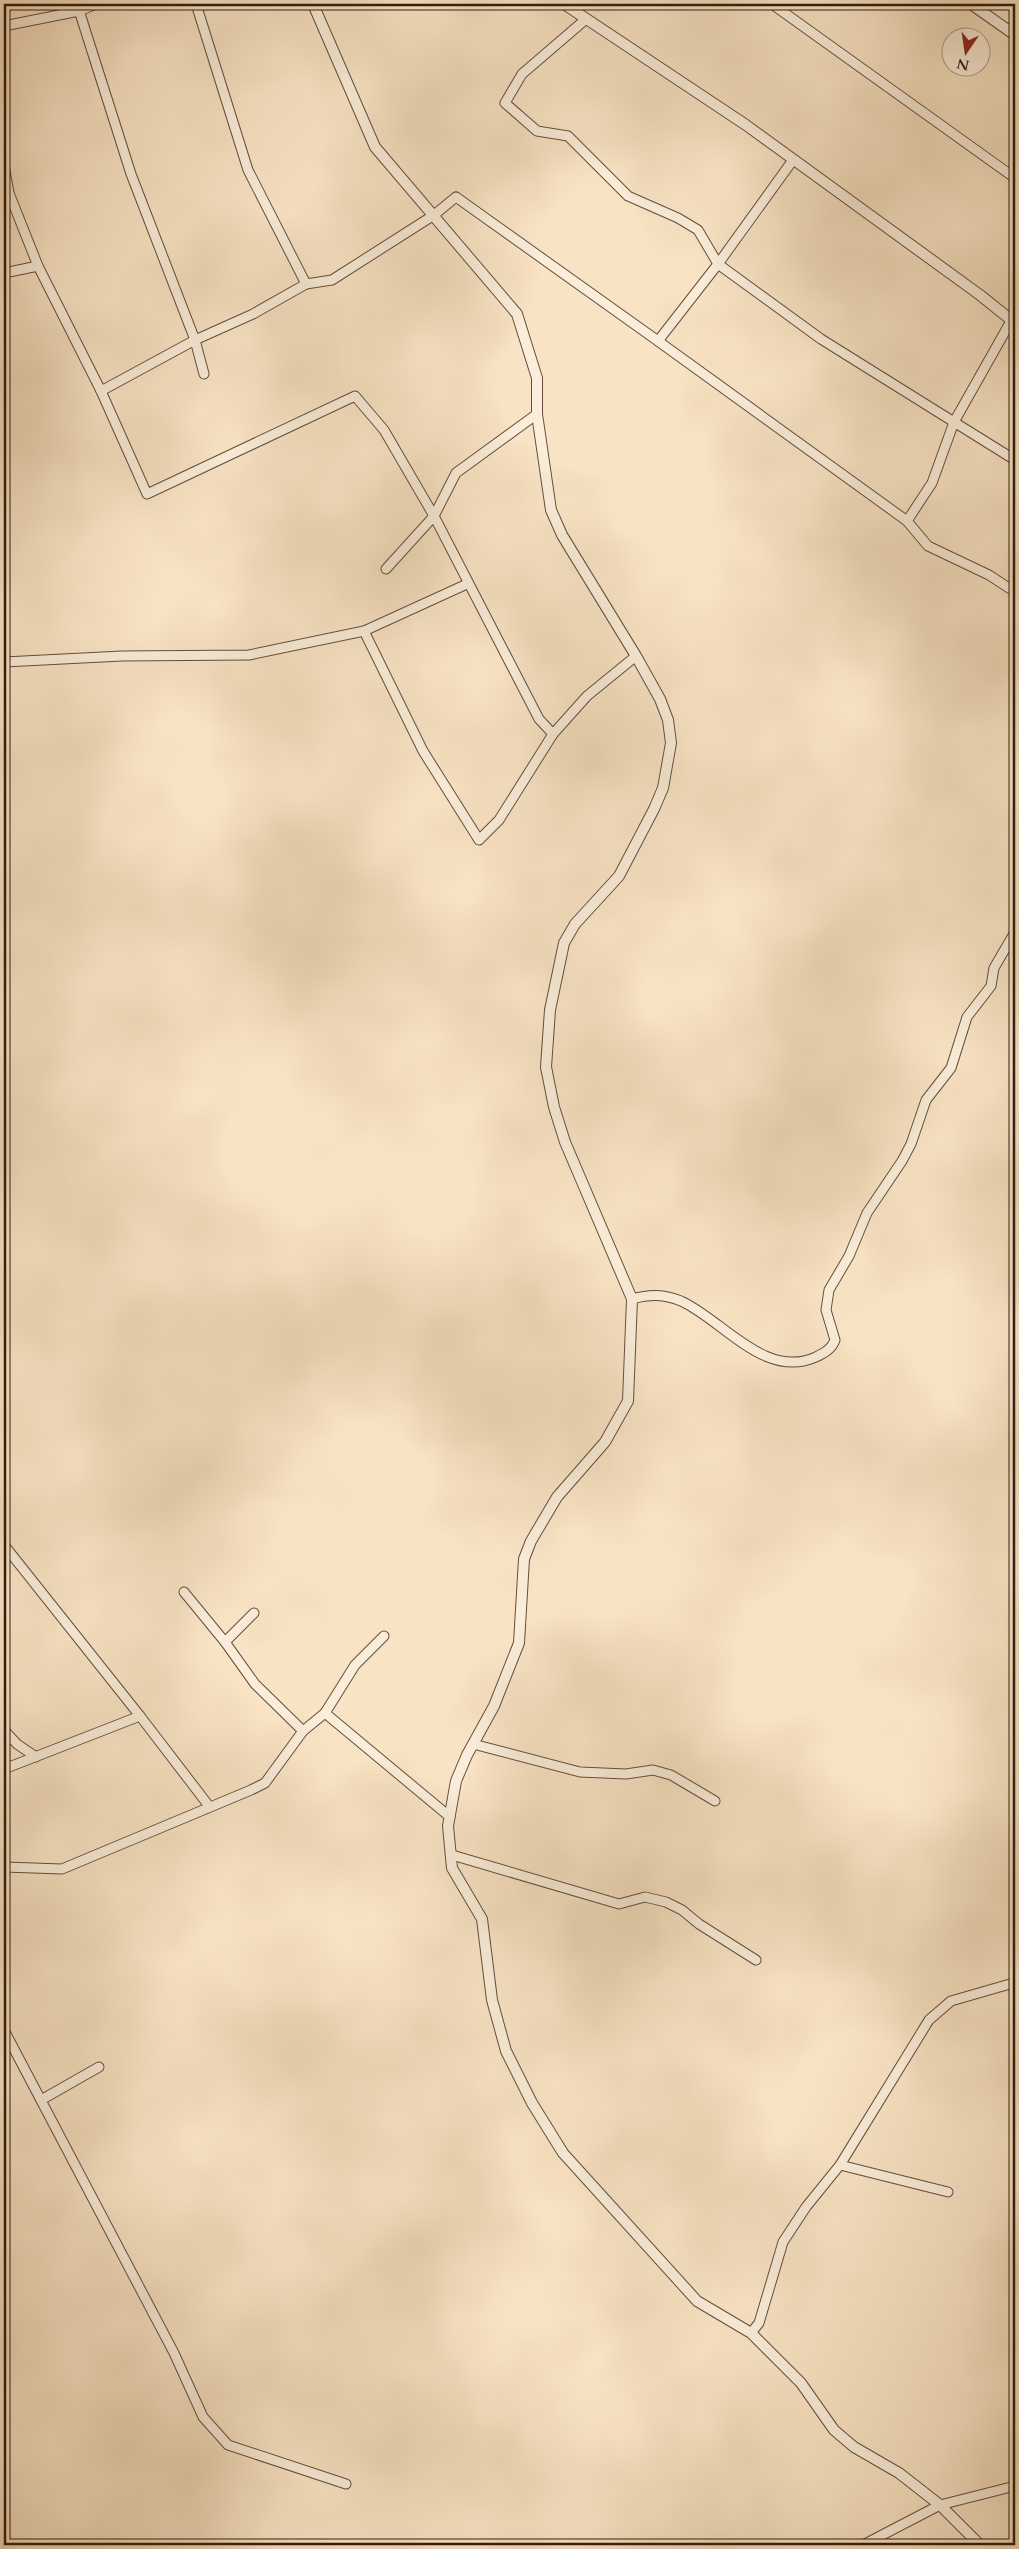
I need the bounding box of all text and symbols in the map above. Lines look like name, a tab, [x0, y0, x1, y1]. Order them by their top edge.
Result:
north arrow	[942, 28, 992, 78]
text: N	[955, 54, 971, 75]

